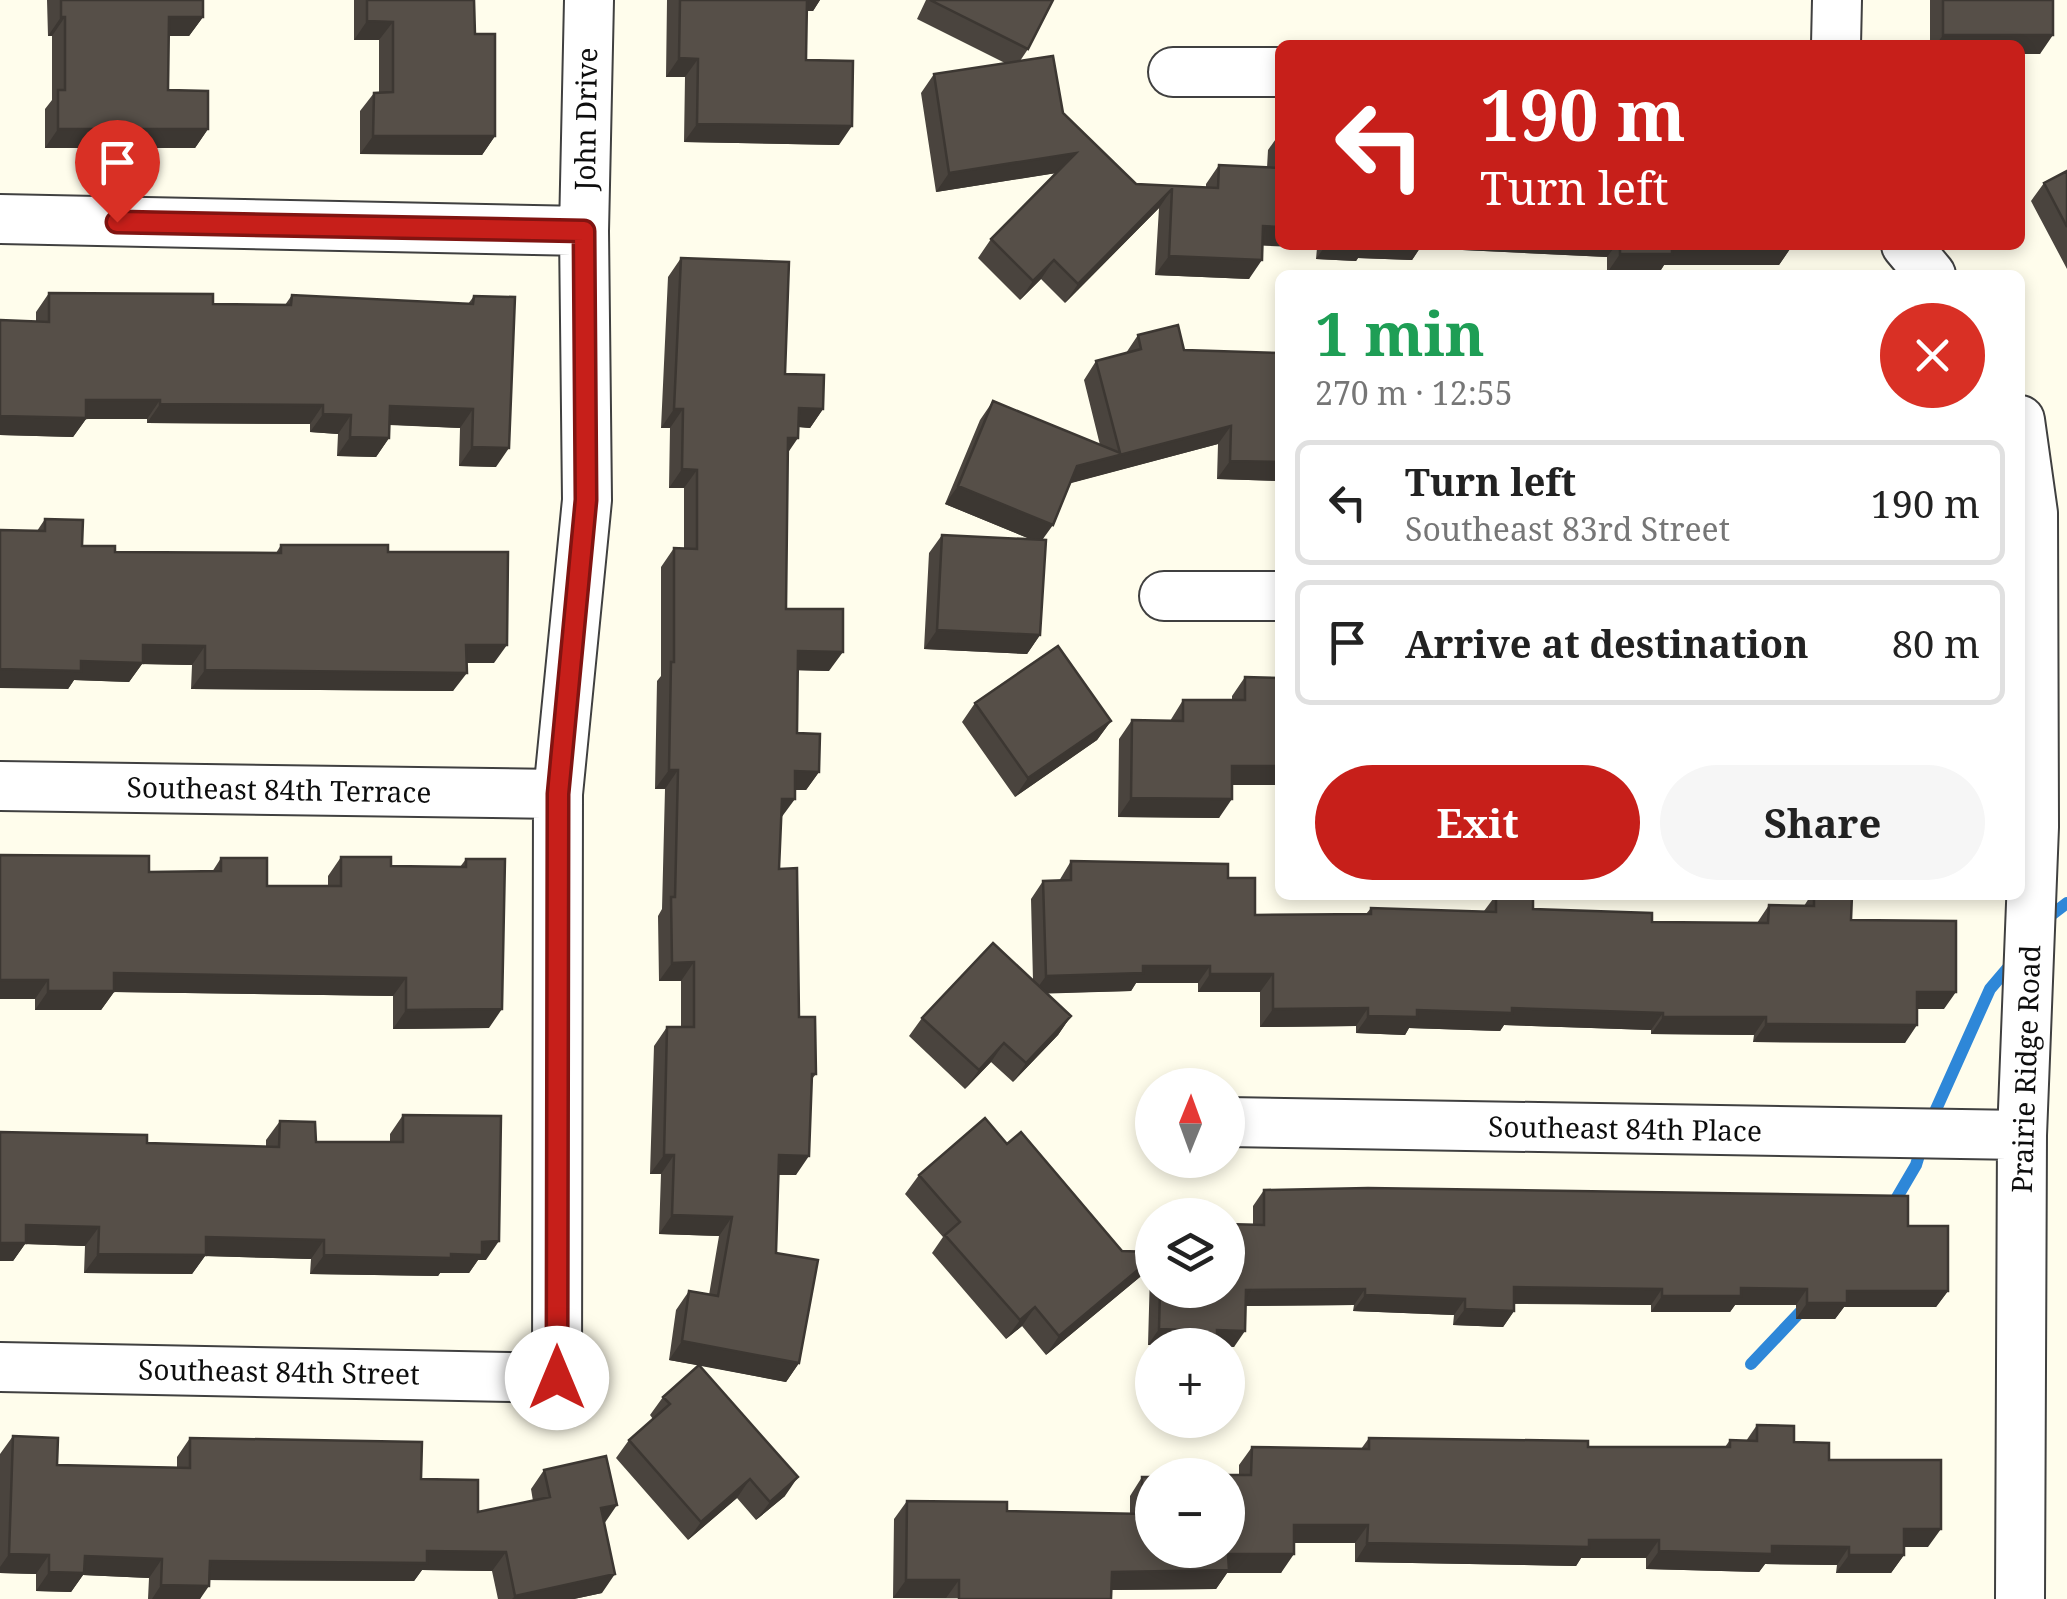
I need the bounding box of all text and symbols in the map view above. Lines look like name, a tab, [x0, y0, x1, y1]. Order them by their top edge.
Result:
street label: John Drive	[565, 47, 605, 192]
text: 190 m	[1480, 66, 1686, 162]
icon: left	[1315, 80, 1445, 210]
pin	[75, 120, 160, 223]
icon: arrive	[90, 135, 145, 190]
text: Turn left	[1480, 157, 1669, 218]
text: 1 min	[1315, 292, 1485, 374]
button: close	[1880, 303, 1985, 408]
text: 270 m · 12:55	[1315, 371, 1513, 414]
text: Turn left	[1405, 455, 1576, 507]
icon: left	[1320, 475, 1375, 530]
text: 190 m	[1870, 477, 1980, 529]
text: Southeast 83rd Street	[1405, 507, 1730, 550]
icon: arrive	[1320, 615, 1375, 670]
text: Arrive at destination	[1405, 617, 1809, 669]
text: 80 m	[1892, 617, 1980, 669]
button: Exit	[1315, 765, 1640, 880]
button: Share	[1660, 765, 1985, 880]
street label: Southeast 84th Terrace	[126, 767, 432, 811]
street label: Prairie Ridge Road	[2002, 944, 2048, 1194]
north arrow	[1135, 1068, 1245, 1178]
map controls	[1135, 1068, 1245, 1568]
street label: Southeast 84th Place	[1488, 1107, 1762, 1149]
button: layers	[1135, 1198, 1245, 1308]
position arrow	[505, 1326, 609, 1430]
button: +	[1135, 1328, 1245, 1438]
street label: Southeast 84th Street	[138, 1350, 420, 1392]
button: −	[1135, 1458, 1245, 1568]

